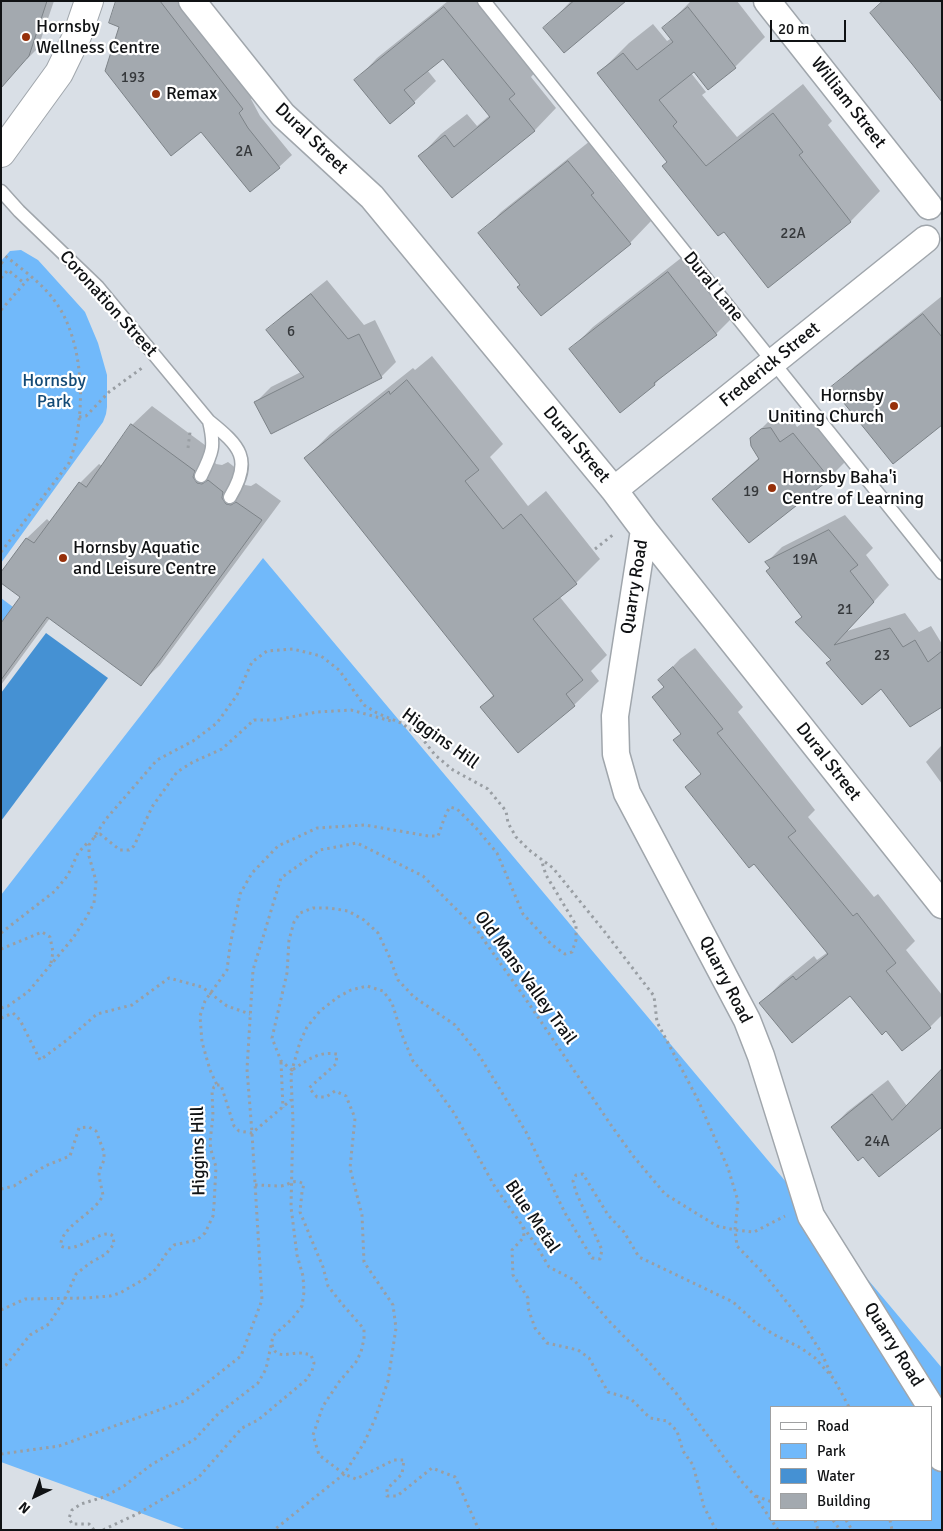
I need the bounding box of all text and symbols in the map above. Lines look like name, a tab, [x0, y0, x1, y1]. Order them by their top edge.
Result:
scale bar	[773, 10, 849, 42]
place label: Hornsby Wellness Centre	[36, 16, 160, 58]
text: 20 m	[778, 20, 809, 38]
marker: Hornsby Wellness Centre	[20, 31, 32, 43]
street label: William Street	[806, 53, 890, 153]
house number: 193	[121, 69, 145, 87]
place label: Remax	[166, 83, 217, 105]
marker: Remax	[150, 88, 162, 100]
street label: Dural Street	[270, 99, 352, 179]
house number: 2A	[235, 143, 253, 161]
house number: 22A	[780, 225, 806, 243]
street label: Coronation Street	[55, 246, 161, 362]
street label: Dural Lane	[678, 248, 748, 326]
street label: Frederick Street	[715, 318, 825, 412]
house number: 6	[287, 323, 295, 341]
park label: Hornsby Park	[22, 370, 86, 412]
place label: Hornsby Uniting Church	[768, 385, 884, 428]
marker: Hornsby Uniting Church	[888, 400, 900, 412]
street label: Dural Street	[538, 402, 614, 488]
place label: Hornsby Baha'i Centre of Learning	[782, 467, 924, 509]
marker: Hornsby Baha'i Centre of Learning	[766, 482, 778, 494]
house number: 19	[743, 483, 759, 501]
place label: Hornsby Aquatic and Leisure Centre	[73, 537, 216, 580]
street label: Quarry Road	[617, 538, 653, 636]
house number: 19A	[792, 551, 818, 569]
marker: Hornsby Aquatic and Leisure Centre	[57, 552, 69, 564]
house number: 21	[837, 601, 853, 619]
house number: 23	[874, 647, 890, 665]
street label: Higgins Hill	[397, 704, 483, 774]
street label: Dural Street	[791, 719, 865, 805]
street label: Old Mans Valley Trail	[469, 907, 581, 1049]
street label: Quarry Road	[694, 933, 756, 1027]
street label: Higgins Hill	[187, 1106, 211, 1196]
house number: 24A	[864, 1133, 890, 1151]
street label: Blue Metal	[500, 1177, 564, 1257]
street label: Quarry Road	[859, 1299, 927, 1391]
legend	[770, 1406, 933, 1521]
text: Road	[817, 1417, 849, 1435]
text: Park	[817, 1442, 846, 1460]
text: Water	[817, 1467, 855, 1485]
north arrow	[10, 1471, 60, 1521]
text: Building	[817, 1492, 871, 1510]
text: N	[15, 1498, 34, 1517]

